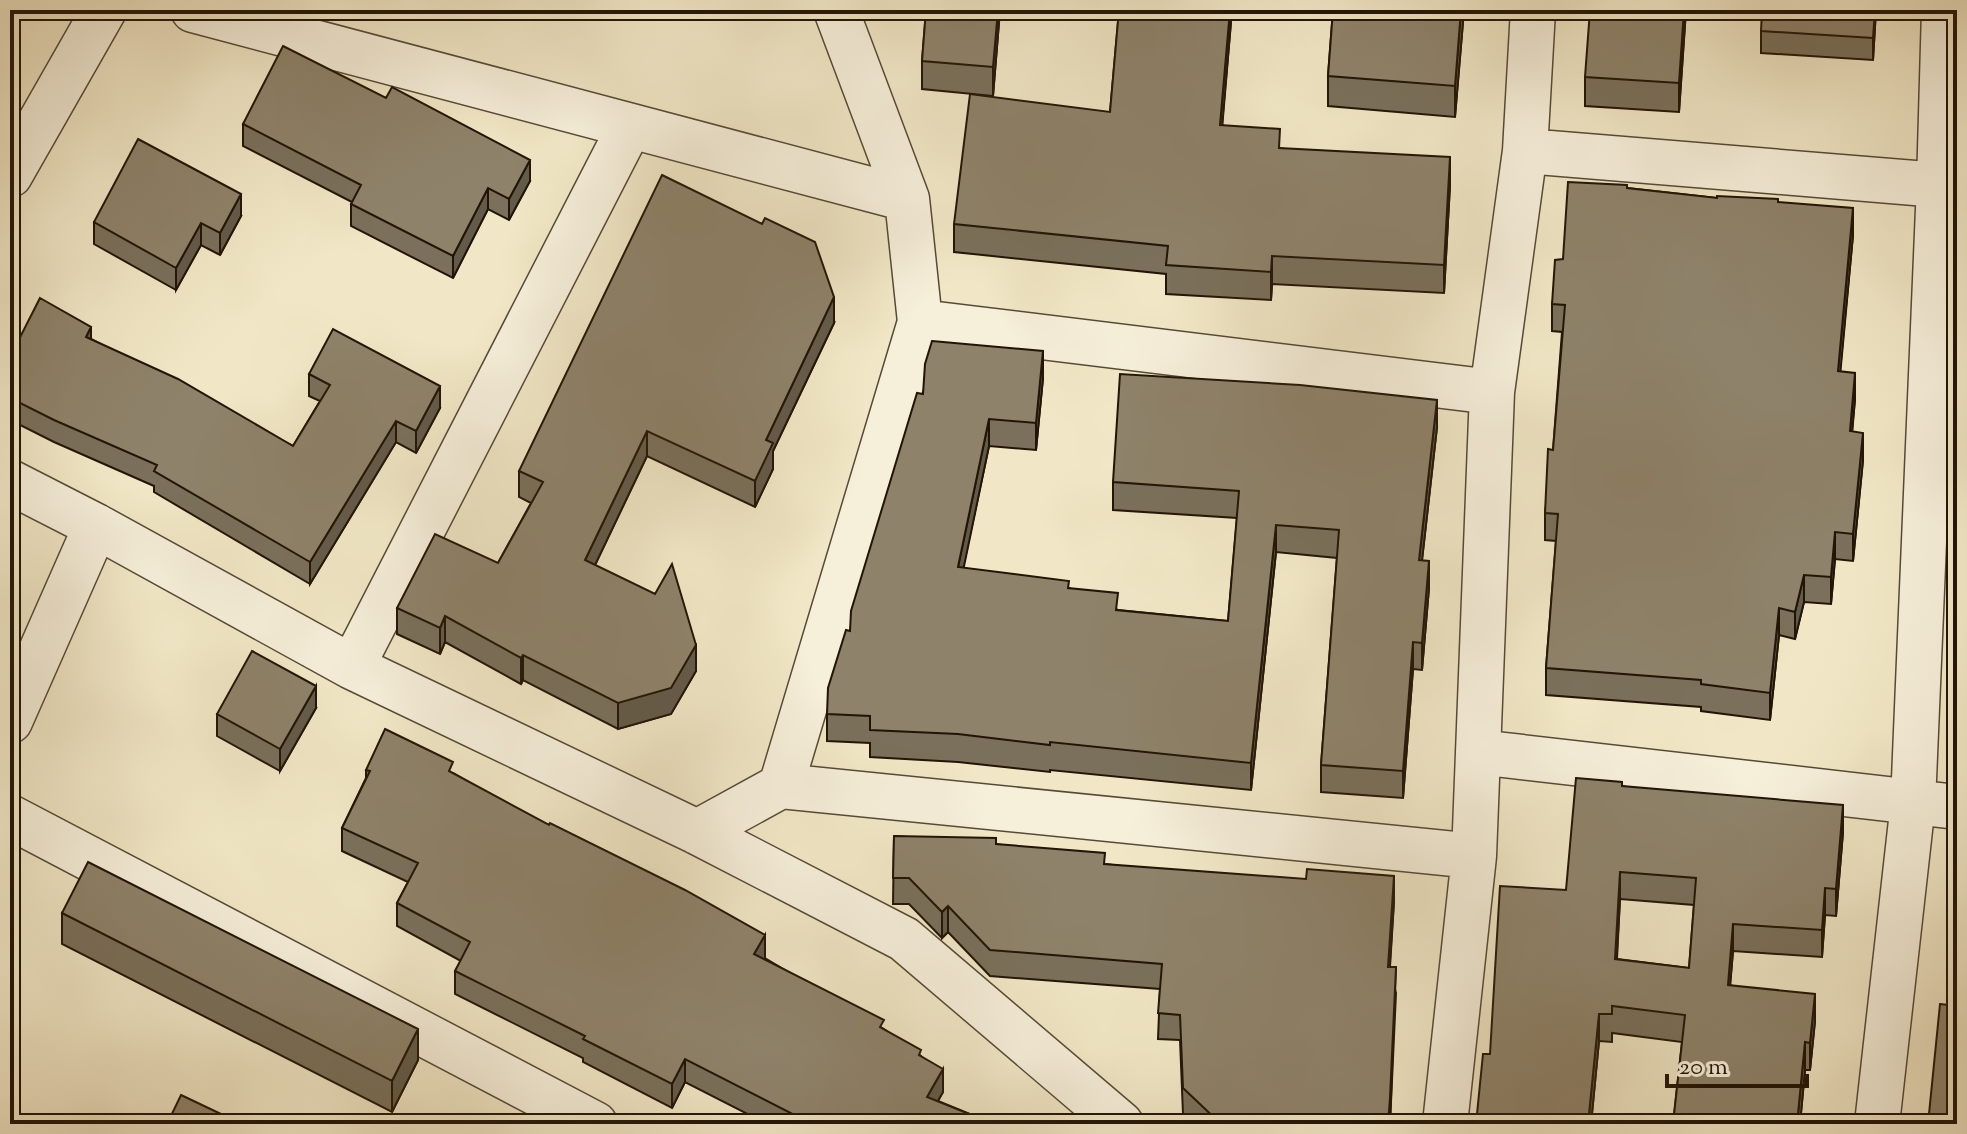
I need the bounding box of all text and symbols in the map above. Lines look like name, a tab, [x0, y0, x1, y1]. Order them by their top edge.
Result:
scale bar	[1667, 1038, 1807, 1088]
text: 20 m	[1679, 1051, 1728, 1085]

